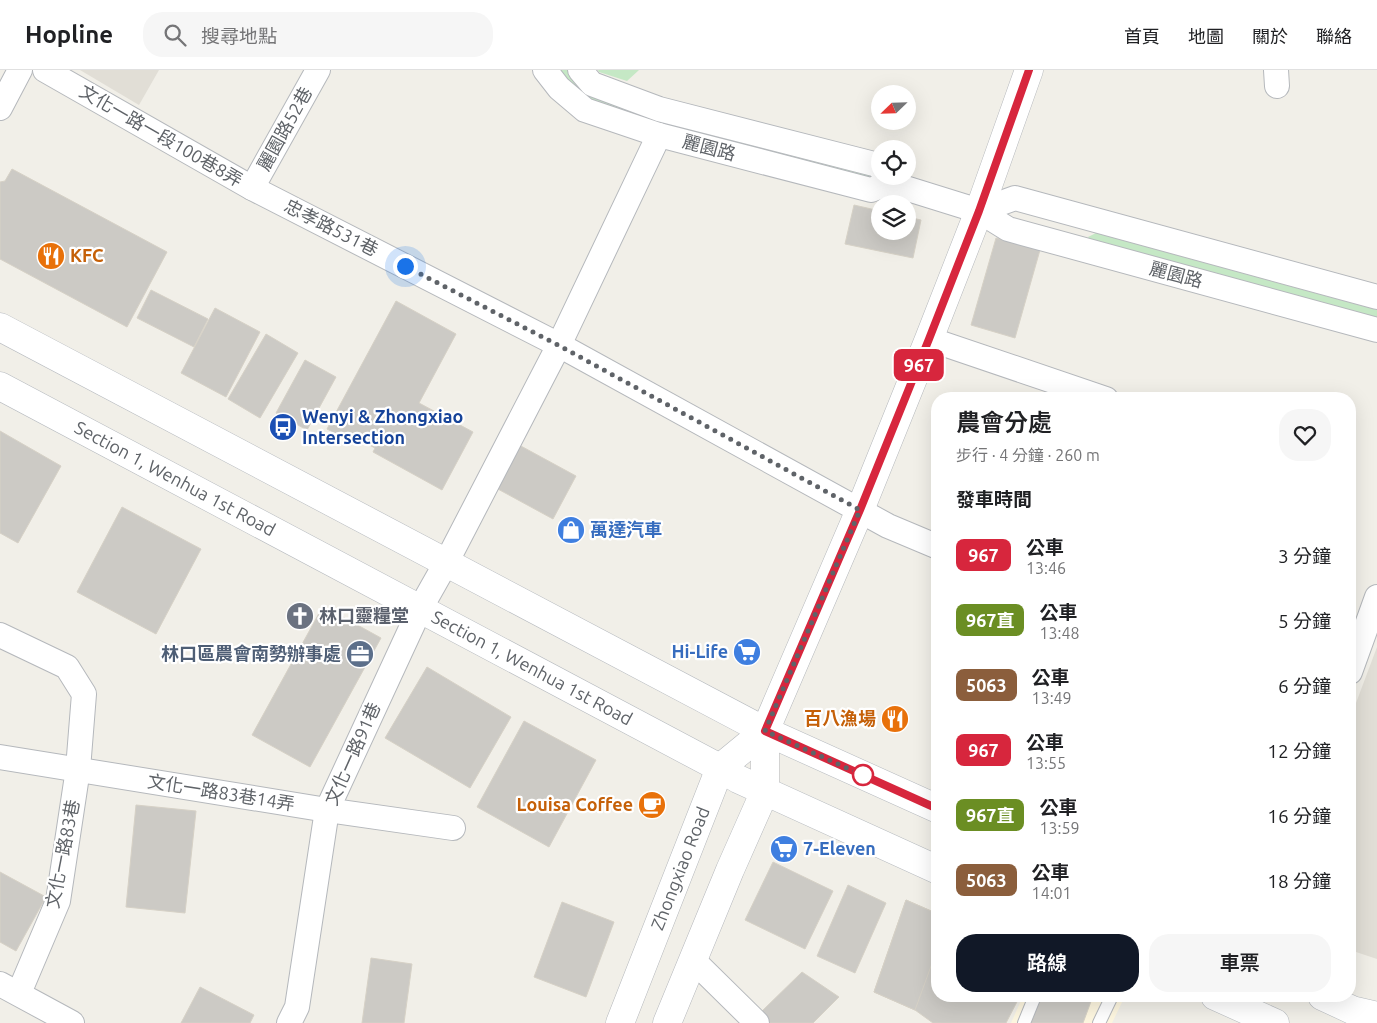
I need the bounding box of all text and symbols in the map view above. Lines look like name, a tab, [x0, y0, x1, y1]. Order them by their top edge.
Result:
search box	[143, 12, 493, 57]
text: Hopline	[25, 21, 113, 48]
icon: search	[161, 21, 189, 49]
text: 搜尋地點	[201, 25, 277, 47]
text: 首頁	[1124, 26, 1160, 46]
text: 地圖	[1188, 26, 1224, 46]
text: 關於	[1252, 26, 1288, 46]
text: 聯絡	[1316, 26, 1352, 46]
street label: 文化一路一段100巷8弄	[77, 80, 246, 190]
street label: 麗園路52巷	[253, 83, 315, 174]
north arrow	[871, 85, 916, 130]
map controls	[871, 85, 916, 240]
street label: 麗園路	[681, 130, 738, 164]
button: locate	[871, 140, 916, 185]
street label: 忠孝路531巷	[281, 195, 382, 259]
button: layers	[871, 195, 916, 240]
restaurant icon: KFC	[36, 241, 66, 271]
place label: KFC	[70, 245, 104, 265]
your location	[393, 254, 418, 279]
street label: 麗園路	[1148, 257, 1205, 291]
line badge: 967	[890, 349, 948, 381]
text: 967	[904, 355, 934, 375]
place label: Wenyi & Zhongxiao Intersection	[302, 406, 463, 447]
text: 農會分處	[956, 409, 1052, 436]
button: heart	[1279, 409, 1331, 461]
bus stop icon: Wenyi & Zhongxiao Intersection	[268, 412, 298, 442]
street label: Section 1, Wenhua 1st Road	[72, 417, 279, 539]
text: 步行 · 4 分鐘 · 260 m	[956, 446, 1100, 464]
text: 發車時間	[956, 488, 1032, 510]
shop icon: 萬達汽車	[556, 515, 586, 545]
place label: 萬達汽車	[590, 519, 662, 539]
text: 公車	[1026, 536, 1064, 558]
text: 967	[968, 545, 999, 565]
text: 3 分鐘	[1278, 545, 1331, 567]
text: 13:46	[1026, 559, 1066, 577]
church icon: 林口靈糧堂	[285, 601, 315, 631]
text: 公車	[1039, 601, 1077, 623]
place label: 林口靈糧堂	[319, 605, 409, 625]
street label: Section 1, Wenhua 1st Road	[429, 606, 636, 729]
text: 967直	[966, 610, 1014, 630]
text: 5 分鐘	[1278, 610, 1331, 632]
text: 13:48	[1039, 624, 1080, 642]
supermarket icon: Hi-Life	[732, 637, 762, 667]
office icon: 林口區農會南勢辦事處	[345, 639, 375, 669]
place label: Hi-Life	[671, 641, 728, 661]
place label: 林口區農會南勢辦事處	[161, 643, 341, 663]
text: 公車	[1032, 666, 1070, 688]
text: 5063	[966, 675, 1007, 695]
text: 6 分鐘	[1278, 675, 1331, 697]
text: 13:49	[1032, 689, 1072, 707]
street label: 文化一路91巷	[321, 699, 384, 808]
restaurant icon: 百八漁場	[880, 704, 910, 734]
place label: 百八漁場	[804, 708, 876, 728]
text: 公車	[1026, 731, 1064, 753]
text: 967	[968, 740, 999, 760]
text: 12 分鐘	[1267, 740, 1331, 762]
text: 13:55	[1026, 754, 1066, 772]
unlabelled marker	[852, 764, 874, 786]
street label: 文化一路83巷14弄	[146, 771, 296, 814]
cafe icon: Louisa Coffee	[637, 790, 667, 820]
place label: Louisa Coffee	[517, 794, 633, 814]
text: 公車	[1039, 796, 1077, 818]
street label: 文化一路83巷	[42, 798, 82, 910]
street label: Zhongxiao Road	[647, 804, 713, 933]
text: 967直	[966, 805, 1014, 825]
text: 16 分鐘	[1267, 805, 1331, 827]
text: 13:59	[1039, 819, 1080, 837]
supermarket icon: 7-Eleven	[769, 834, 799, 864]
place label: 7-Eleven	[803, 838, 876, 858]
text: 公車	[1032, 861, 1070, 883]
text: 5063	[966, 870, 1007, 890]
text: 18 分鐘	[1267, 870, 1331, 892]
text: 14:01	[1032, 884, 1072, 902]
button: 路線	[956, 934, 1139, 992]
button: 車票	[1149, 934, 1331, 992]

